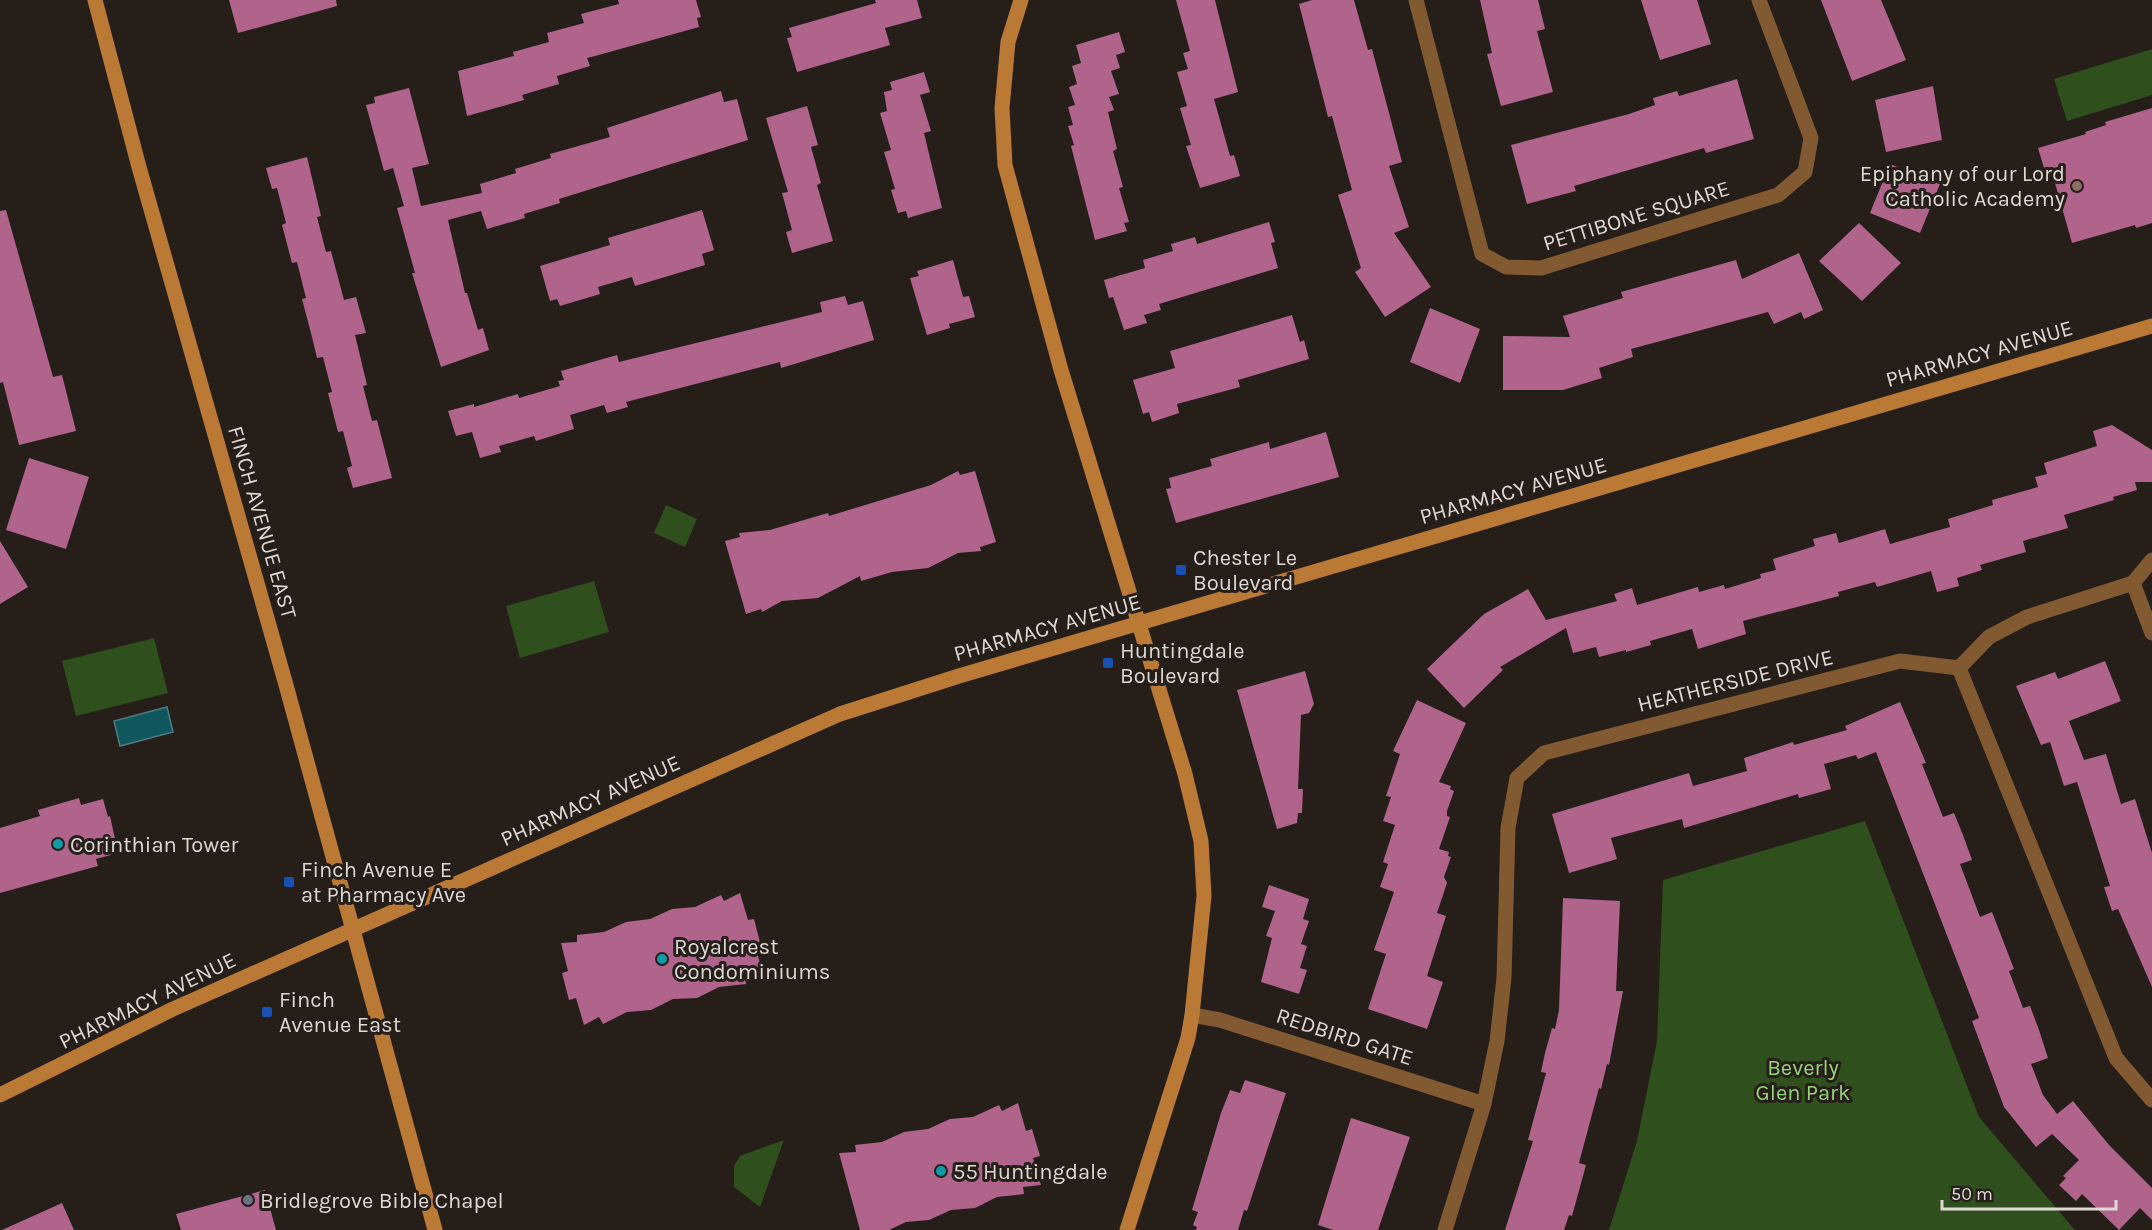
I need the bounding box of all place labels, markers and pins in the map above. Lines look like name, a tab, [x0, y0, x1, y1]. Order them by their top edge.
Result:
place label: Epiphany of our Lord Catholic Academy	[1860, 161, 2065, 212]
marker: Epiphany of our Lord Catholic Academy	[2070, 179, 2084, 193]
place label: Chester Le Boulevard	[1193, 545, 1297, 596]
marker: Chester Le Boulevard	[1174, 563, 1188, 577]
place label: Huntingdale Boulevard	[1120, 638, 1244, 689]
marker: Huntingdale Boulevard	[1101, 656, 1115, 670]
place label: Corinthian Tower	[70, 832, 239, 858]
marker: Corinthian Tower	[51, 837, 65, 851]
place label: Finch Avenue E at Pharmacy Ave	[301, 857, 466, 908]
marker: Finch Avenue E at Pharmacy Ave	[282, 875, 296, 889]
place label: Royalcrest Condominiums	[674, 934, 830, 985]
marker: Royalcrest Condominiums	[655, 952, 669, 966]
place label: Finch Avenue East	[279, 987, 401, 1038]
marker: Finch Avenue East	[260, 1005, 274, 1019]
place label: 55 Huntingdale	[953, 1159, 1108, 1185]
marker: 55 Huntingdale	[934, 1164, 948, 1178]
place label: Bridlegrove Bible Chapel	[260, 1188, 504, 1214]
marker: Bridlegrove Bible Chapel	[241, 1193, 255, 1207]

